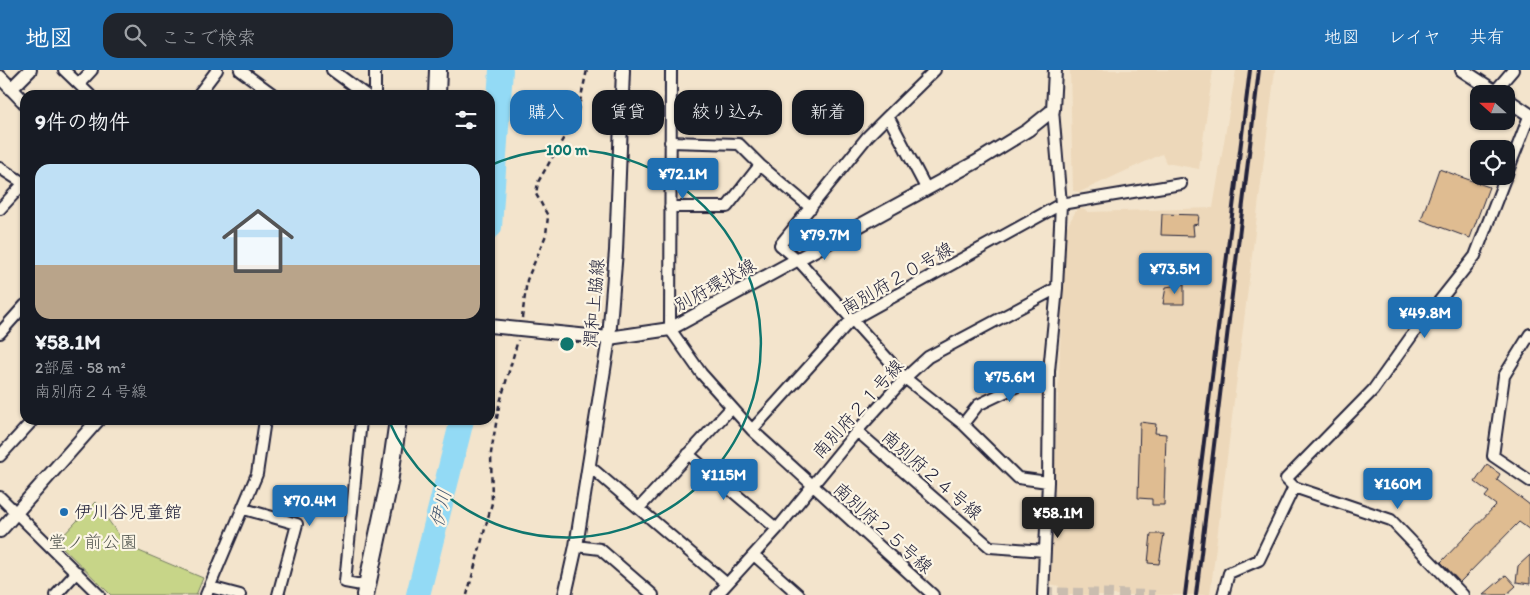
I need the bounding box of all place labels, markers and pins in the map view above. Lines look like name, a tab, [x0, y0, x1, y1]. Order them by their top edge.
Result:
pin: ¥72.1M	[642, 158, 724, 200]
pin: ¥79.7M	[784, 218, 866, 261]
pin: ¥73.5M	[1134, 252, 1216, 295]
pin: ¥49.8M	[1384, 296, 1466, 339]
centre of rings	[558, 335, 576, 353]
pin: ¥75.6M	[969, 360, 1051, 403]
pin: ¥115M	[689, 458, 759, 501]
pin: ¥160M	[1363, 468, 1433, 510]
pin: ¥70.4M	[269, 484, 351, 527]
pin: ¥58.1M	[1017, 496, 1099, 539]
place label: 伊川谷児童館	[74, 501, 182, 523]
marker: 伊川谷児童館	[58, 506, 70, 518]

